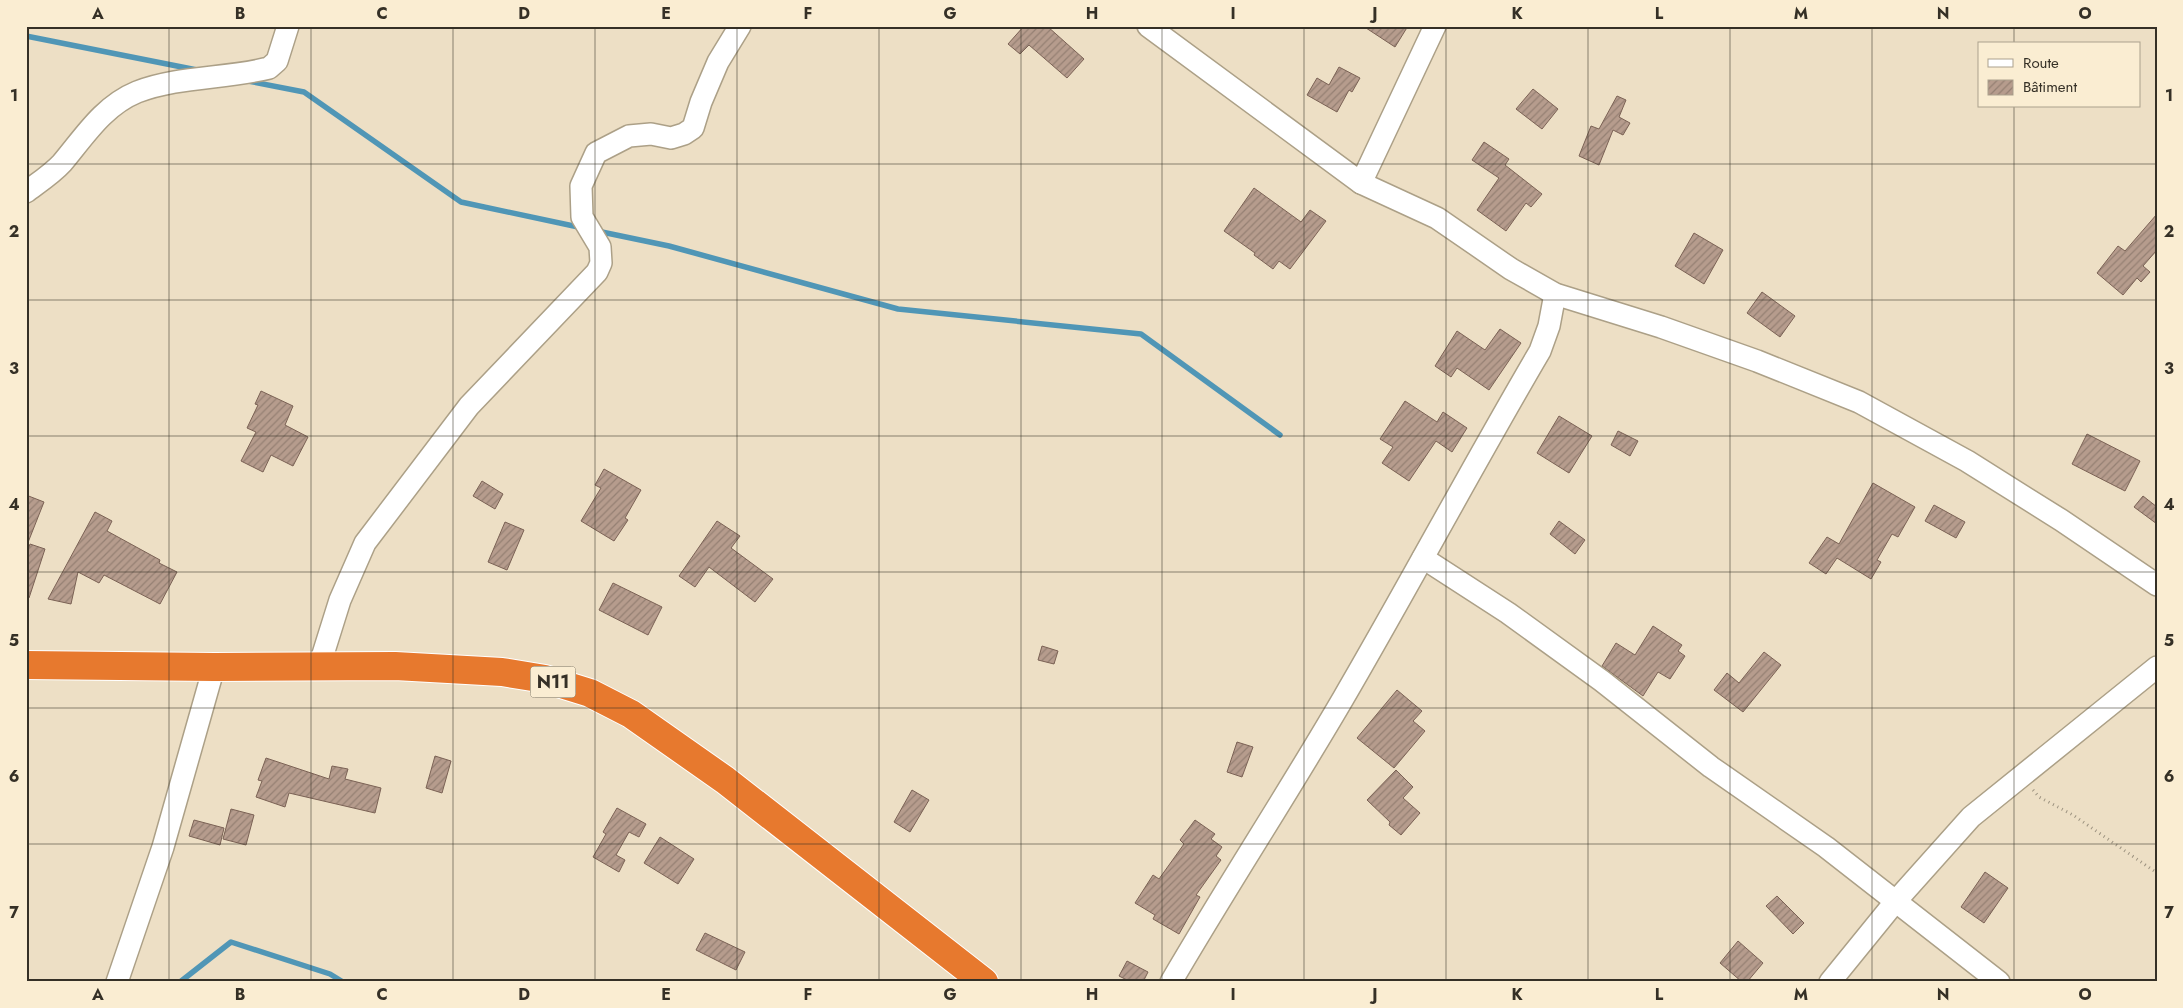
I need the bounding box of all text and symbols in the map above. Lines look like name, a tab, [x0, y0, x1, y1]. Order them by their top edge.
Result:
text: A	[91, 2, 104, 25]
text: B	[235, 2, 245, 25]
text: C	[376, 2, 388, 25]
text: D	[518, 2, 530, 25]
text: E	[661, 2, 671, 25]
text: F	[804, 2, 812, 25]
text: G	[943, 2, 957, 25]
text: H	[1086, 2, 1098, 25]
text: I	[1230, 2, 1236, 25]
text: J	[1369, 2, 1378, 25]
text: K	[1511, 2, 1523, 25]
text: L	[1655, 2, 1664, 25]
text: M	[1794, 2, 1808, 25]
text: N	[1937, 2, 1949, 25]
text: O	[2078, 2, 2092, 25]
legend	[1978, 42, 2140, 108]
text: Route	[2023, 52, 2059, 74]
text: Bâtiment	[2023, 76, 2077, 98]
text: 1	[10, 84, 18, 107]
text: 1	[2165, 84, 2173, 107]
text: 2	[9, 220, 19, 243]
text: 2	[2164, 220, 2174, 243]
text: 3	[9, 357, 19, 380]
text: 3	[2164, 357, 2174, 380]
text: 4	[8, 493, 20, 516]
text: 4	[2163, 493, 2175, 516]
text: 5	[9, 629, 19, 652]
text: 5	[2164, 629, 2174, 652]
road number: N11	[530, 666, 576, 698]
text: 6	[9, 765, 19, 788]
text: 6	[2164, 765, 2174, 788]
text: 7	[9, 901, 19, 924]
text: 7	[2164, 901, 2174, 924]
text: A	[91, 983, 104, 1006]
text: B	[235, 983, 245, 1006]
text: C	[376, 983, 388, 1006]
text: D	[518, 983, 530, 1006]
text: E	[661, 983, 671, 1006]
text: F	[804, 983, 812, 1006]
text: G	[943, 983, 957, 1006]
text: H	[1086, 983, 1098, 1006]
text: I	[1230, 983, 1236, 1006]
text: J	[1369, 983, 1378, 1006]
text: K	[1511, 983, 1523, 1006]
text: L	[1655, 983, 1664, 1006]
text: M	[1794, 983, 1808, 1006]
text: N	[1937, 983, 1949, 1006]
text: O	[2078, 983, 2092, 1006]

